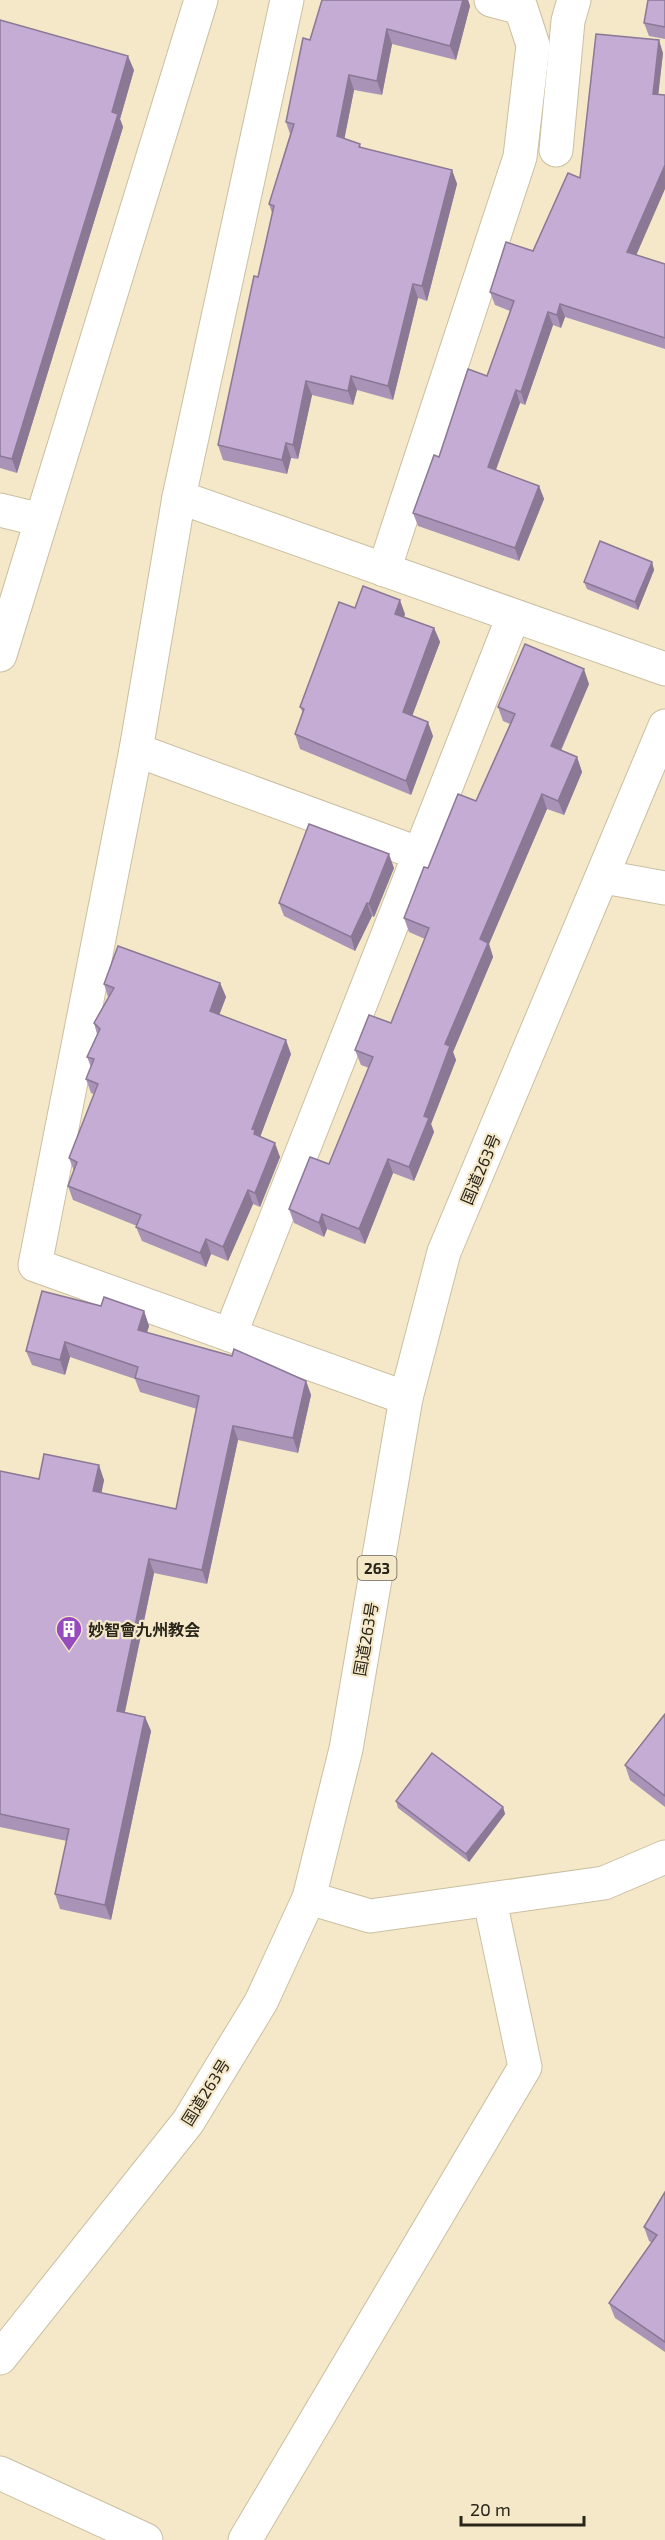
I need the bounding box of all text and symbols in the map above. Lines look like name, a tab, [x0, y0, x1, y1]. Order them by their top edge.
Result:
street label: 国道263号	[457, 1131, 503, 1207]
road number: 263	[358, 1556, 397, 1580]
street label: 国道263号	[349, 1600, 381, 1678]
building icon: 妙智會九州教会	[54, 1614, 84, 1652]
place label: 妙智會九州教会	[88, 1620, 200, 1639]
street label: 国道263号	[177, 2055, 233, 2129]
scale bar	[461, 2489, 584, 2527]
text: 20 m	[470, 2498, 511, 2520]

